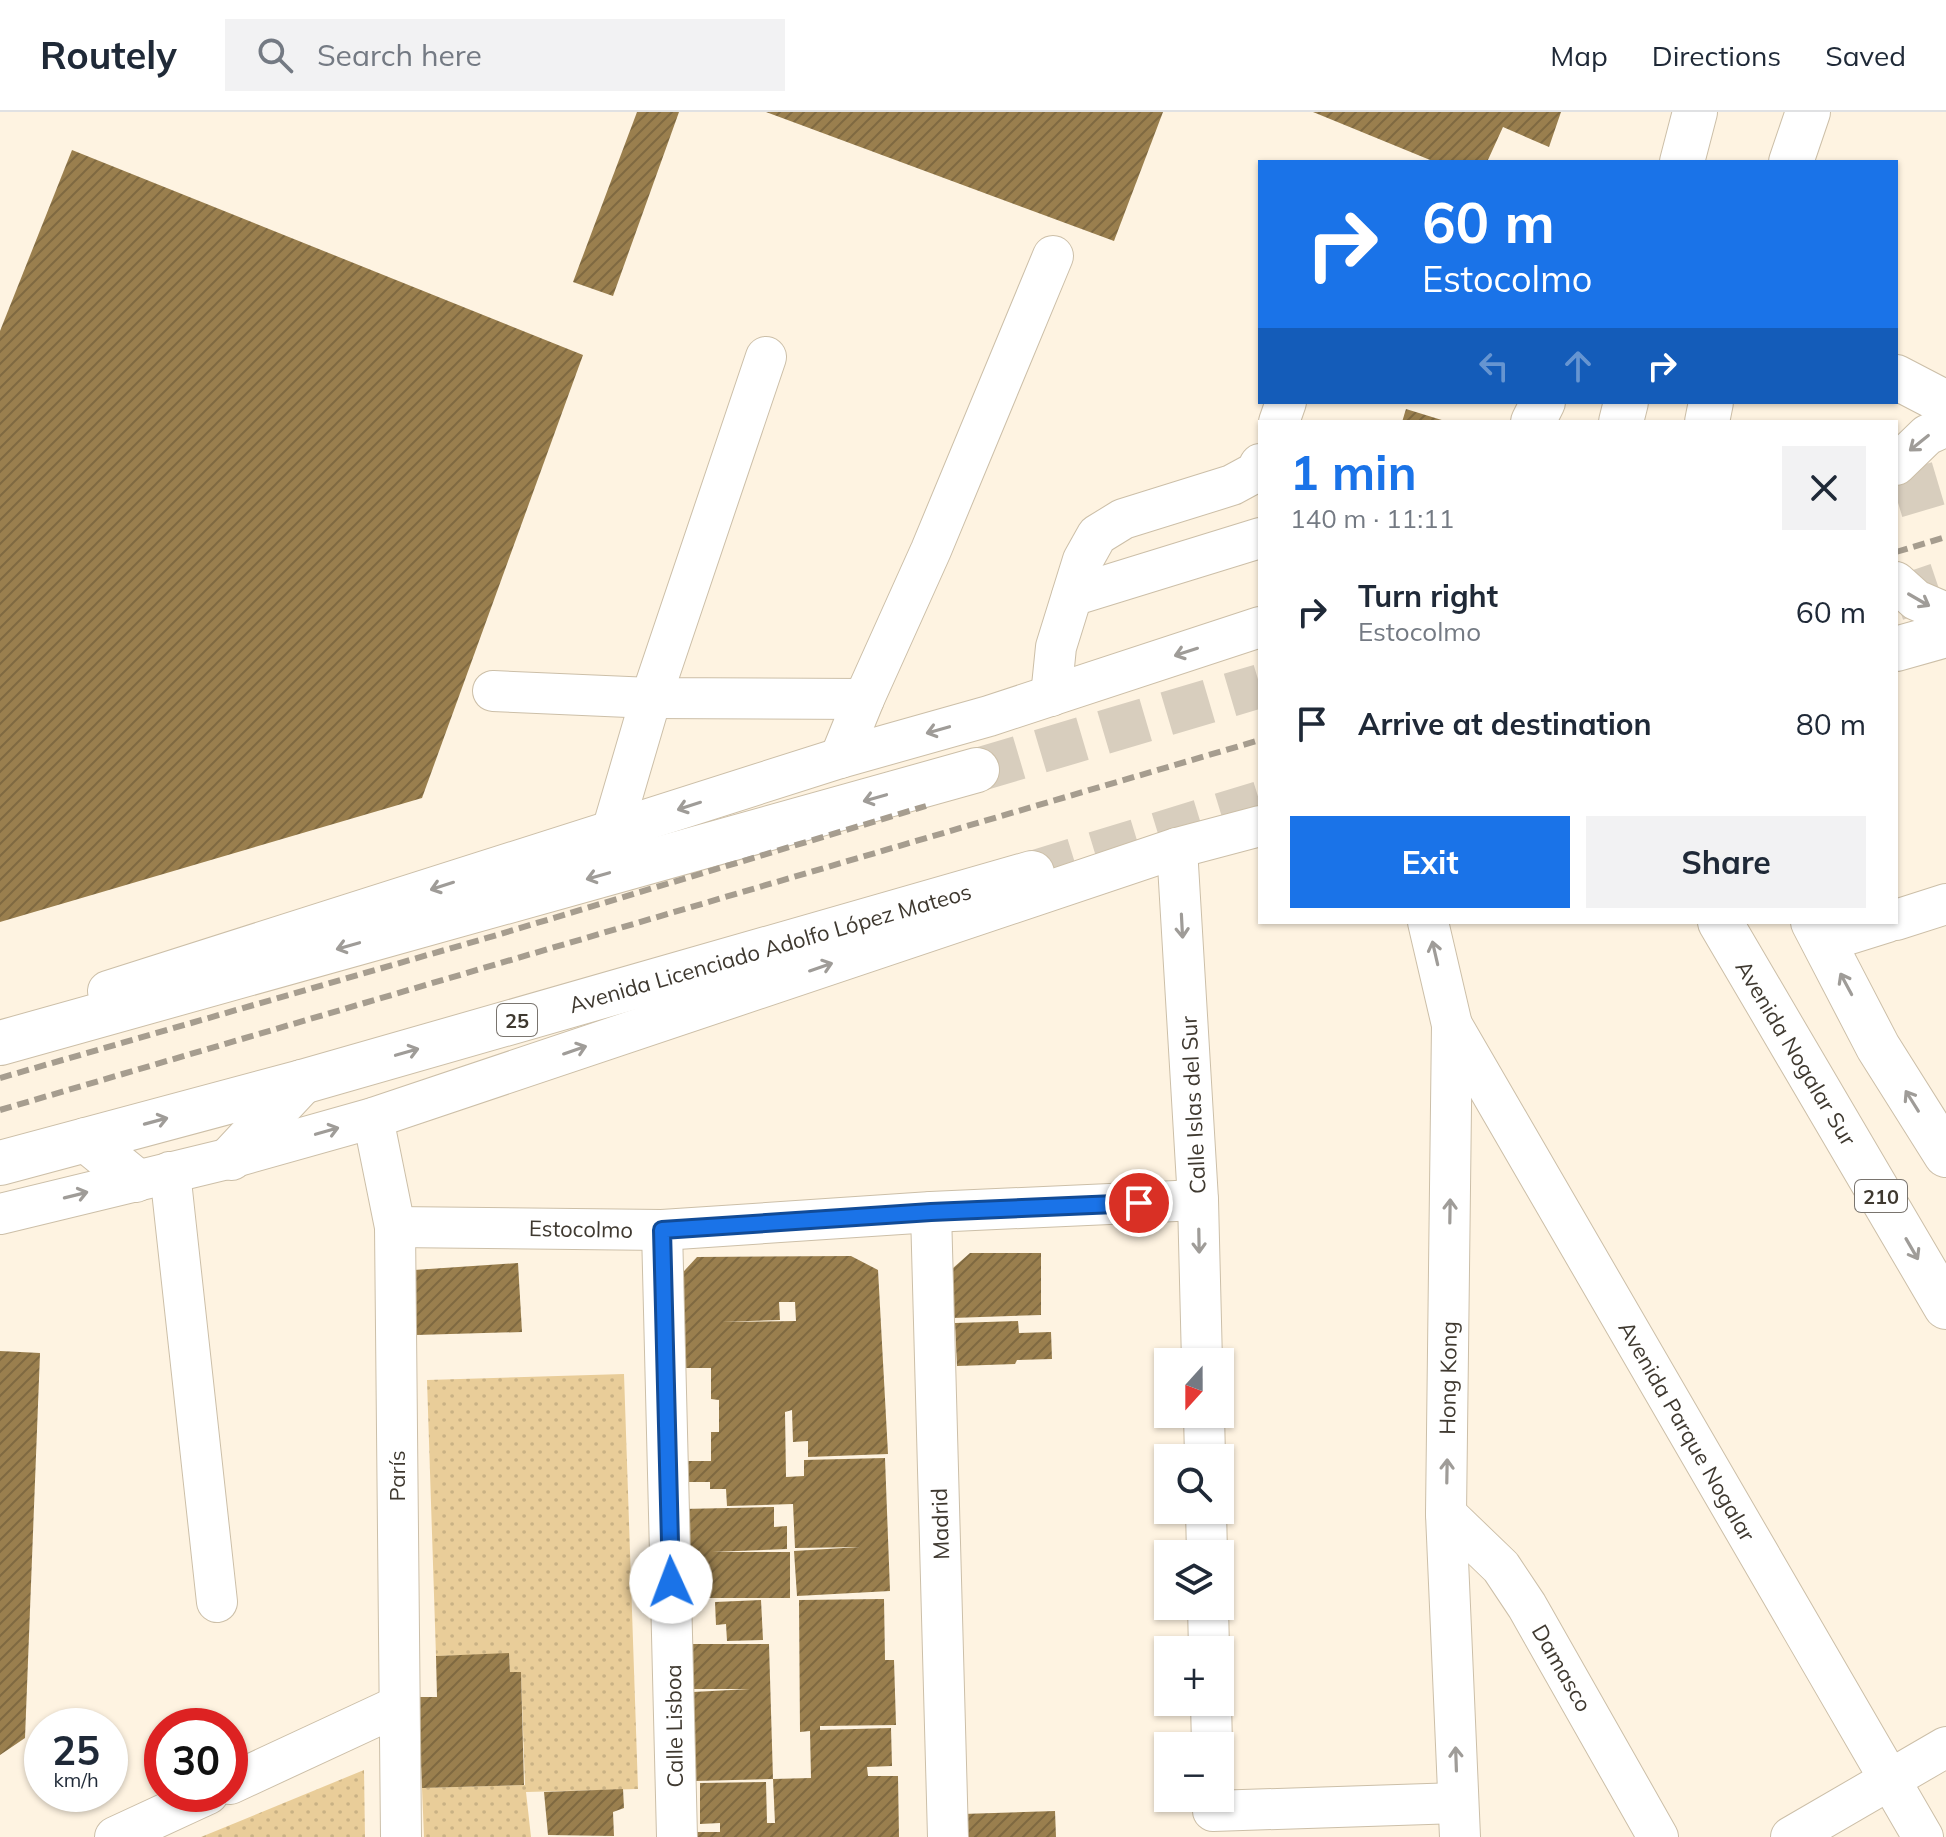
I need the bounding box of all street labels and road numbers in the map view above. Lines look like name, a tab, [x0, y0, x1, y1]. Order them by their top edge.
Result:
street label: Avenida Licenciado Adolfo López Mateos	[566, 877, 974, 1019]
street label: Avenida Nogalar Sur	[1730, 955, 1862, 1151]
road number: 25	[497, 1004, 537, 1036]
street label: Calle Islas del Sur	[1174, 1015, 1212, 1195]
road number: 210	[1855, 1180, 1907, 1212]
street label: Estocolmo	[529, 1214, 633, 1244]
street label: Avenida Parque Nogalar	[1612, 1316, 1762, 1546]
street label: Hong Kong	[1433, 1321, 1463, 1435]
street label: París	[383, 1450, 411, 1502]
street label: Madrid	[925, 1488, 955, 1560]
street label: Damasco	[1526, 1619, 1598, 1717]
street label: Calle Lisboa	[659, 1664, 689, 1788]

